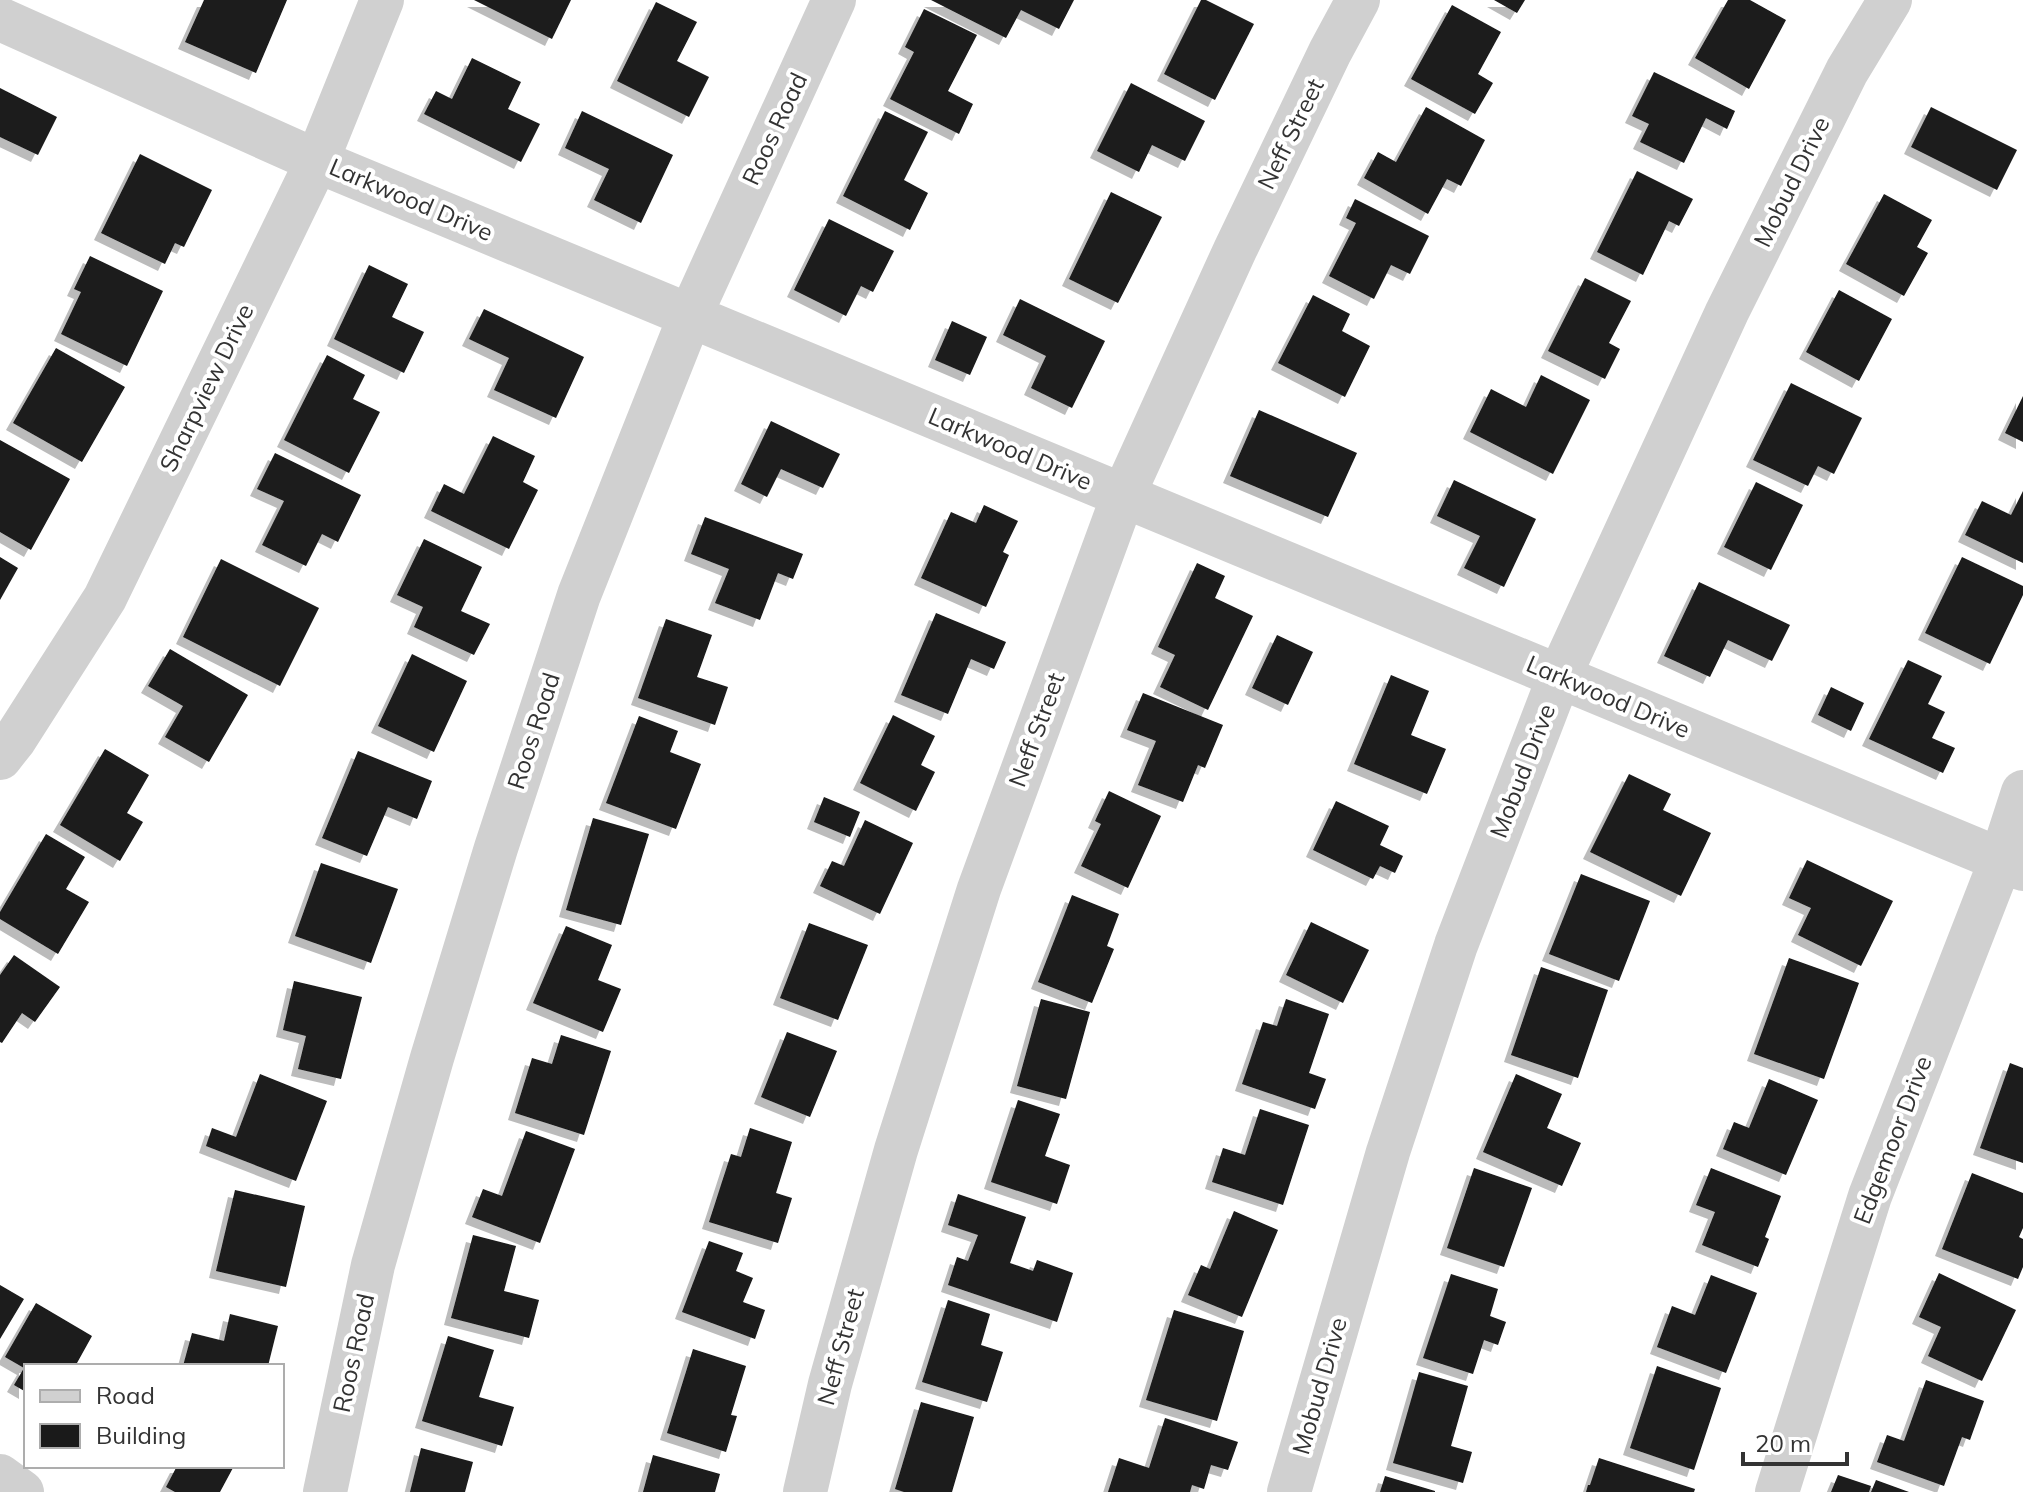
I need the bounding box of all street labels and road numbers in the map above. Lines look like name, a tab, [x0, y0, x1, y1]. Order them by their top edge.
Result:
street label: Roos Road	[735, 68, 813, 190]
street label: Neff Street	[1250, 73, 1330, 194]
street label: Mobud Drive	[1747, 112, 1836, 252]
street label: Larkwood Drive	[325, 151, 498, 247]
street label: Sharpview Drive	[153, 299, 260, 476]
street label: Larkwood Drive	[924, 400, 1097, 496]
street label: Larkwood Drive	[1522, 648, 1695, 744]
street label: Neff Street	[1002, 668, 1071, 791]
street label: Roos Road	[500, 669, 566, 793]
street label: Mobud Drive	[1483, 699, 1561, 842]
street label: Edgemoor Drive	[1846, 1051, 1938, 1228]
street label: Neff Street	[810, 1285, 870, 1408]
street label: Roos Road	[326, 1291, 380, 1415]
street label: Mobud Drive	[1285, 1314, 1353, 1458]

